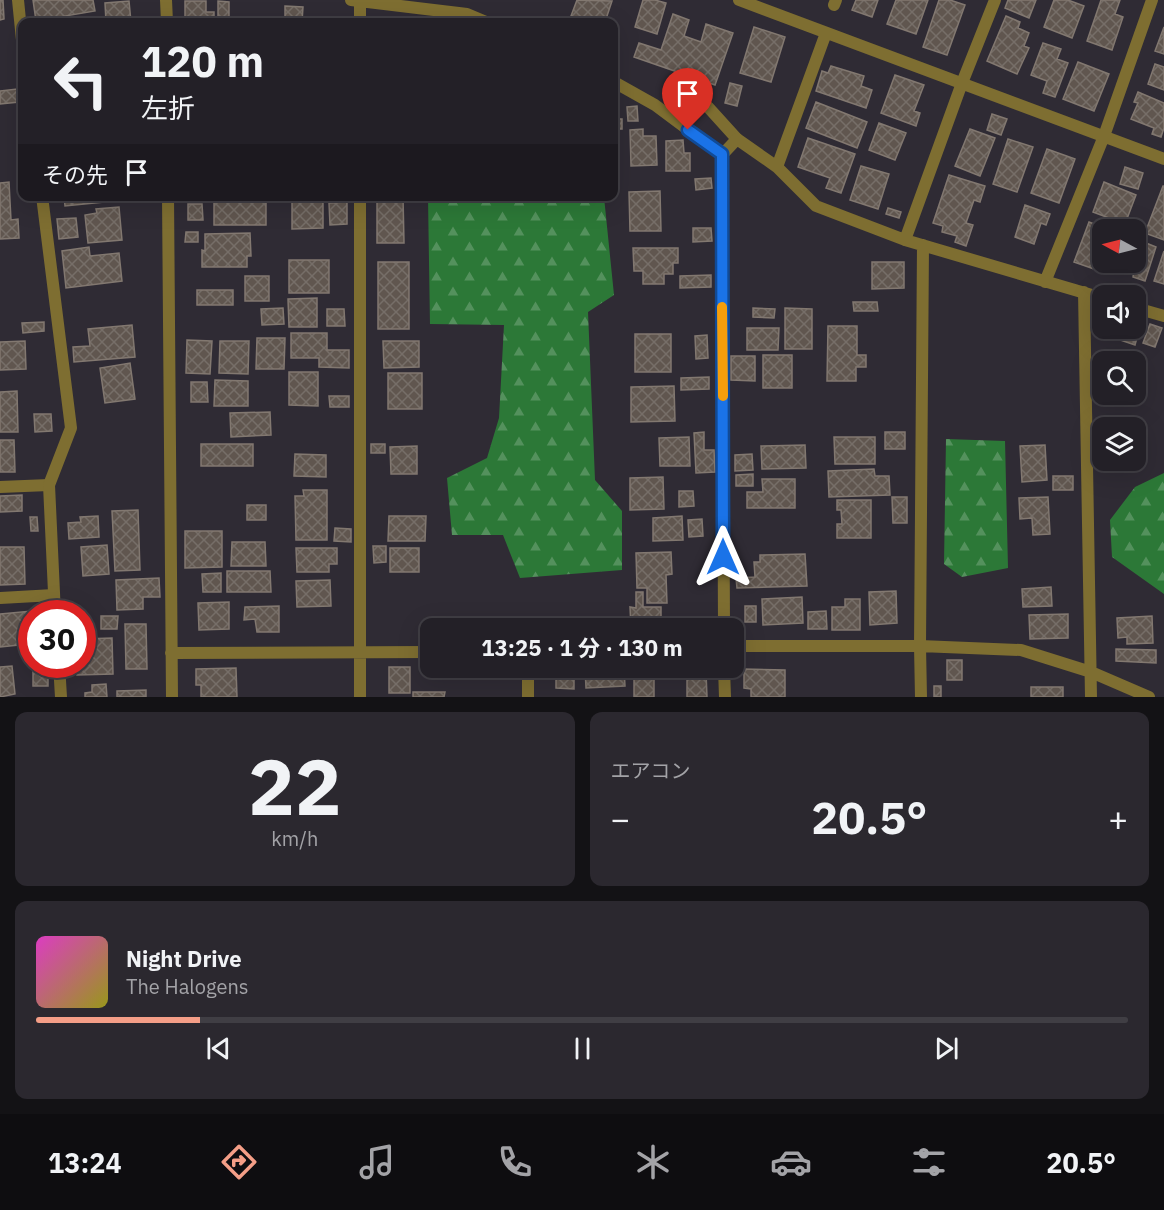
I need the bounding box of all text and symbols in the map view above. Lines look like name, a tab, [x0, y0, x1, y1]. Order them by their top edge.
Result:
text: 120 m	[141, 34, 264, 89]
icon: left	[42, 42, 120, 120]
pin	[662, 68, 713, 130]
icon: arrive	[671, 77, 704, 110]
text: 左折	[141, 90, 195, 125]
icon: arrive	[120, 156, 153, 189]
text: その先	[42, 160, 108, 189]
north arrow	[1092, 219, 1146, 273]
map controls	[1092, 219, 1146, 471]
button: sound	[1092, 285, 1146, 339]
button: search	[1092, 351, 1146, 405]
button: layers	[1092, 417, 1146, 471]
position arrow	[691, 525, 755, 589]
speed limit sign: 30	[18, 600, 96, 678]
text: 13:25 · 1 分 · 130 m	[481, 633, 683, 662]
text: 22	[248, 735, 342, 836]
text: エアコン	[611, 757, 691, 784]
text: 20.5°	[811, 788, 927, 846]
text: −	[611, 797, 630, 840]
text: +	[1108, 797, 1128, 840]
text: km/h	[271, 825, 318, 852]
text: Night Drive	[126, 944, 242, 973]
text: The Halogens	[126, 973, 248, 1000]
icon: previous	[202, 1032, 235, 1065]
icon: pause	[566, 1032, 599, 1065]
icon: next	[930, 1032, 963, 1065]
icon: directions	[218, 1141, 260, 1183]
icon: music	[356, 1141, 398, 1183]
icon: phone	[494, 1141, 536, 1183]
icon: climate	[632, 1141, 674, 1183]
icon: car	[770, 1141, 812, 1183]
icon: filters	[908, 1141, 950, 1183]
text: 13:24	[48, 1145, 122, 1180]
text: 20.5°	[1046, 1145, 1116, 1180]

